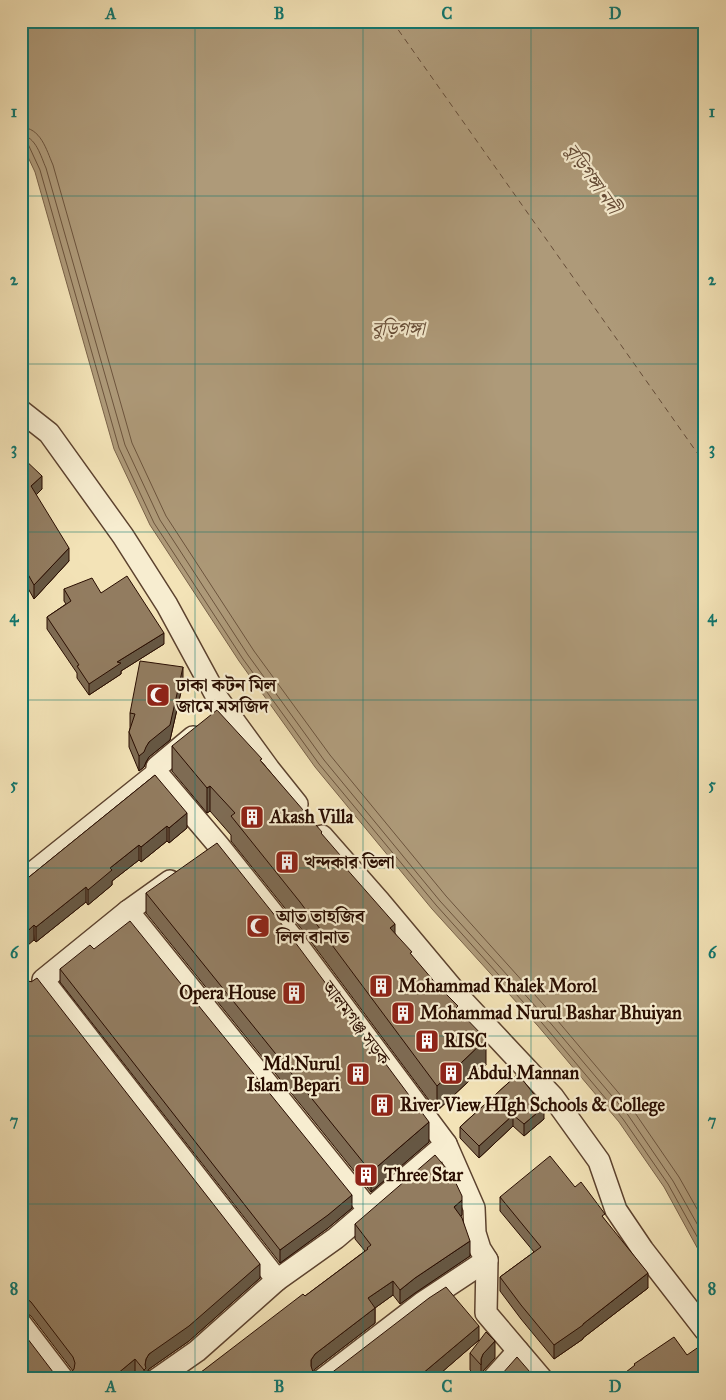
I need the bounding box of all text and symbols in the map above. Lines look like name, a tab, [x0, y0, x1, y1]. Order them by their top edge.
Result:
text: A	[105, 4, 117, 23]
text: B	[274, 4, 284, 23]
text: C	[442, 4, 453, 23]
text: D	[609, 4, 622, 23]
text: 1	[11, 102, 18, 121]
text: 1	[709, 102, 716, 121]
water label: বুড়িগঙ্গা নদী	[560, 139, 626, 220]
text: 2	[10, 270, 19, 289]
text: 2	[708, 270, 717, 289]
water label: বুড়িগঙ্গা	[372, 317, 427, 340]
text: 3	[11, 439, 17, 459]
text: 3	[709, 439, 715, 459]
text: 4	[10, 607, 20, 627]
text: 4	[708, 607, 718, 627]
place label: ঢাকা কটন মিল জামে মসজিদ	[175, 674, 277, 717]
mosque icon: ঢাকা কটন মিল জামে মসজিদ	[145, 682, 171, 708]
text: 5	[10, 775, 18, 794]
text: 5	[708, 775, 716, 794]
building icon: Akash Villa	[239, 804, 265, 830]
place label: Akash Villa	[269, 806, 354, 828]
building icon: খন্দকার ভিলা	[274, 849, 300, 875]
place label: খন্দকার ভিলা	[304, 851, 395, 873]
place label: আত তাহজিব লিল বানাত	[275, 905, 366, 948]
mosque icon: আত তাহজিব লিল বানাত	[245, 913, 271, 939]
text: 6	[10, 943, 19, 962]
text: 6	[708, 943, 717, 962]
building icon: Mohammad Khalek Morol	[368, 973, 394, 999]
place label: Mohammad Khalek Morol	[398, 975, 598, 997]
street label: আলমগঞ্জ সড়ক	[317, 976, 396, 1071]
building icon: Opera House	[281, 980, 307, 1006]
place label: Opera House	[179, 982, 276, 1005]
building icon: Mohammad Nurul Bashar Bhuiyan	[390, 1000, 416, 1026]
place label: Mohammad Nurul Bashar Bhuiyan	[420, 1002, 682, 1025]
building icon: RISC	[414, 1028, 440, 1054]
place label: RISC	[444, 1030, 487, 1052]
place label: Md.Nurul Islam Bepari	[247, 1053, 341, 1097]
building icon: Abdul Mannan	[438, 1060, 464, 1086]
building icon: Md.Nurul Islam Bepari	[345, 1061, 371, 1087]
place label: Abdul Mannan	[467, 1062, 579, 1084]
building icon: River View HIgh Schools & College	[369, 1092, 395, 1118]
place label: River View HIgh Schools & College	[400, 1094, 665, 1117]
text: 7	[10, 1111, 19, 1130]
text: 7	[708, 1111, 717, 1130]
building icon: Three Star	[353, 1162, 379, 1188]
place label: Three Star	[383, 1164, 464, 1186]
text: 8	[10, 1279, 18, 1298]
text: 8	[708, 1279, 716, 1298]
text: A	[105, 1377, 117, 1396]
text: B	[274, 1377, 284, 1396]
text: C	[442, 1377, 453, 1396]
text: D	[609, 1377, 622, 1396]

